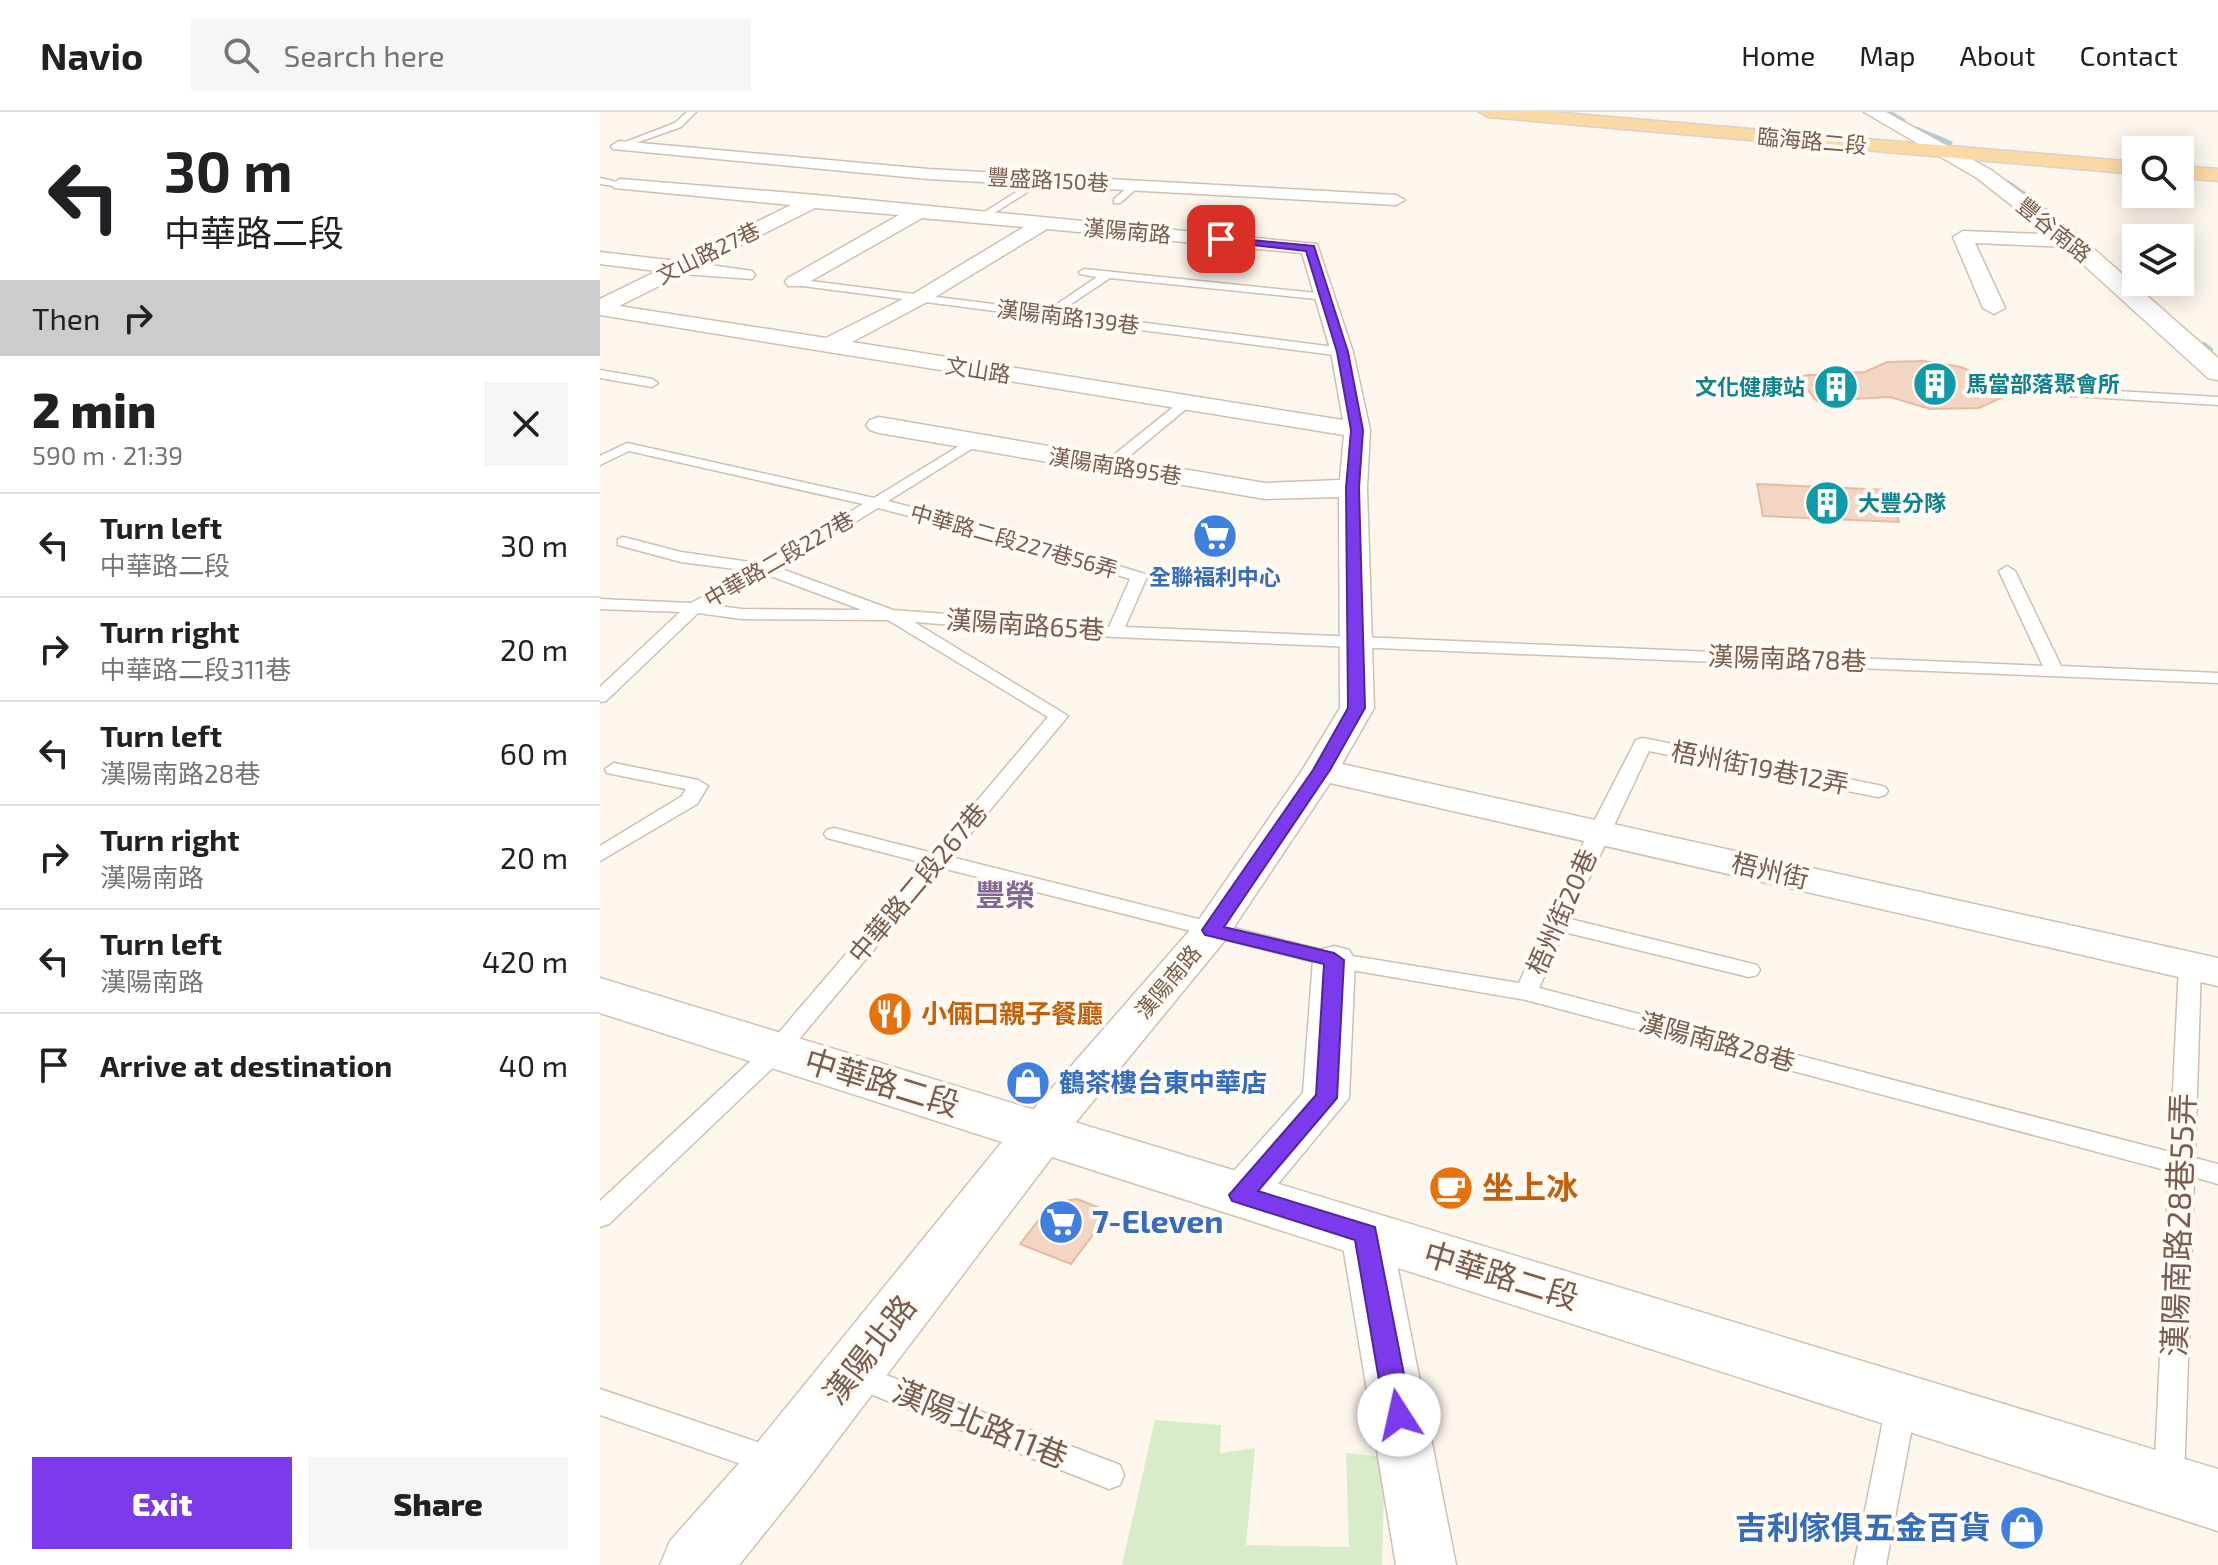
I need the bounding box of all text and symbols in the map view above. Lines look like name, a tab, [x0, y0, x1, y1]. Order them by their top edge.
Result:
search box	[191, 19, 751, 91]
text: Navio	[40, 32, 143, 78]
icon: search	[219, 33, 263, 77]
text: Search here	[283, 37, 445, 73]
text: Home	[1741, 38, 1815, 72]
text: Map	[1859, 38, 1916, 72]
text: About	[1960, 38, 2035, 72]
text: Contact	[2079, 38, 2178, 72]
street label: 臨海路二段	[1756, 122, 1868, 158]
text: 30 m	[164, 136, 293, 203]
map controls	[2122, 136, 2194, 296]
button: search	[2122, 136, 2194, 208]
icon: left	[32, 144, 136, 248]
street label: 豐盛路150巷	[987, 163, 1110, 195]
street label: 豐谷南路	[2012, 191, 2097, 267]
pin	[1187, 205, 1255, 273]
text: 中華路二段	[164, 210, 344, 253]
street label: 漢陽南路	[1082, 213, 1172, 247]
street label: 文山路27巷	[652, 216, 763, 288]
icon: arrive	[1199, 217, 1243, 261]
button: layers	[2122, 224, 2194, 296]
street label: 漢陽南路139巷	[995, 294, 1141, 338]
icon: right	[116, 296, 160, 340]
text: Then	[32, 300, 100, 336]
street label: 文山路	[944, 351, 1013, 387]
building icon: 馬當部落聚會所	[1911, 360, 1959, 408]
building icon: 文化健康站	[1812, 363, 1860, 411]
place label: 馬當部落聚會所	[1966, 370, 2120, 396]
place label: 文化健康站	[1695, 373, 1805, 399]
text: 2 min	[32, 380, 156, 438]
button: close	[484, 382, 568, 466]
text: 590 m · 21:39	[32, 439, 183, 470]
street label: 漢陽南路95巷	[1047, 442, 1184, 488]
building icon: 大豐分隊	[1803, 479, 1851, 527]
place label: 大豐分隊	[1858, 489, 1946, 515]
street label: 中華路二段227巷56弄	[908, 498, 1121, 582]
street label: 中華路二段227巷	[699, 505, 858, 611]
text: Turn left	[100, 509, 222, 545]
supermarket icon: 全聯福利中心	[1191, 512, 1239, 560]
icon: left	[32, 523, 76, 567]
text: 30 m	[500, 527, 568, 563]
text: 中華路二段	[100, 549, 230, 580]
place label: 全聯福利中心	[1149, 563, 1281, 589]
street label: 漢陽南路65巷	[945, 603, 1105, 645]
text: Turn right	[100, 613, 240, 649]
icon: right	[32, 627, 76, 671]
text: 20 m	[500, 631, 568, 667]
street label: 漢陽南路78巷	[1707, 639, 1867, 676]
text: 中華路二段311巷	[100, 653, 291, 684]
text: Turn left	[100, 717, 222, 753]
icon: left	[32, 731, 76, 775]
street label: 梧州街19巷12弄	[1669, 734, 1852, 799]
text: 60 m	[500, 735, 568, 771]
text: 漢陽南路28巷	[100, 757, 260, 788]
street label: 中華路二段267巷	[841, 796, 993, 968]
text: Turn right	[100, 821, 240, 857]
icon: right	[32, 835, 76, 879]
text: 20 m	[500, 839, 568, 875]
street label: 梧州街20巷	[1519, 844, 1602, 979]
street label: 梧州街	[1729, 846, 1812, 893]
text: 漢陽南路	[100, 861, 204, 892]
district label: 豐榮	[975, 876, 1035, 912]
text: Turn left	[100, 925, 222, 961]
icon: left	[32, 939, 76, 983]
street label: 漢陽南路	[1129, 939, 1205, 1023]
text: 420 m	[482, 943, 568, 979]
text: 漢陽南路	[100, 965, 204, 996]
restaurant icon: 小倆口親子餐廳	[866, 990, 914, 1038]
place label: 小倆口親子餐廳	[921, 997, 1103, 1028]
street label: 漢陽南路28巷	[1636, 1005, 1799, 1076]
street label: 中華路二段	[801, 1040, 965, 1123]
icon: arrive	[32, 1043, 76, 1087]
text: Arrive at destination	[100, 1047, 392, 1083]
text: 40 m	[498, 1047, 568, 1083]
shop icon: 鶴茶樓台東中華店	[1004, 1059, 1052, 1107]
place label: 鶴茶樓台東中華店	[1059, 1066, 1267, 1097]
street label: 漢陽南路28巷55弄	[2153, 1092, 2201, 1357]
cafe icon: 坐上冰	[1427, 1164, 1475, 1212]
place label: 坐上冰	[1482, 1167, 1578, 1205]
supermarket icon: 7-Eleven	[1037, 1198, 1085, 1246]
place label: 7-Eleven	[1092, 1201, 1224, 1239]
street label: 中華路二段	[1420, 1233, 1584, 1316]
street label: 漢陽北路	[814, 1287, 923, 1411]
street label: 漢陽北路11巷	[888, 1370, 1074, 1475]
position arrow	[1357, 1373, 1441, 1457]
button: Exit	[32, 1457, 292, 1549]
button: Share	[308, 1457, 568, 1549]
shop icon: 吉利傢俱五金百貨	[1998, 1504, 2046, 1552]
place label: 吉利傢俱五金百貨	[1735, 1507, 1991, 1545]

